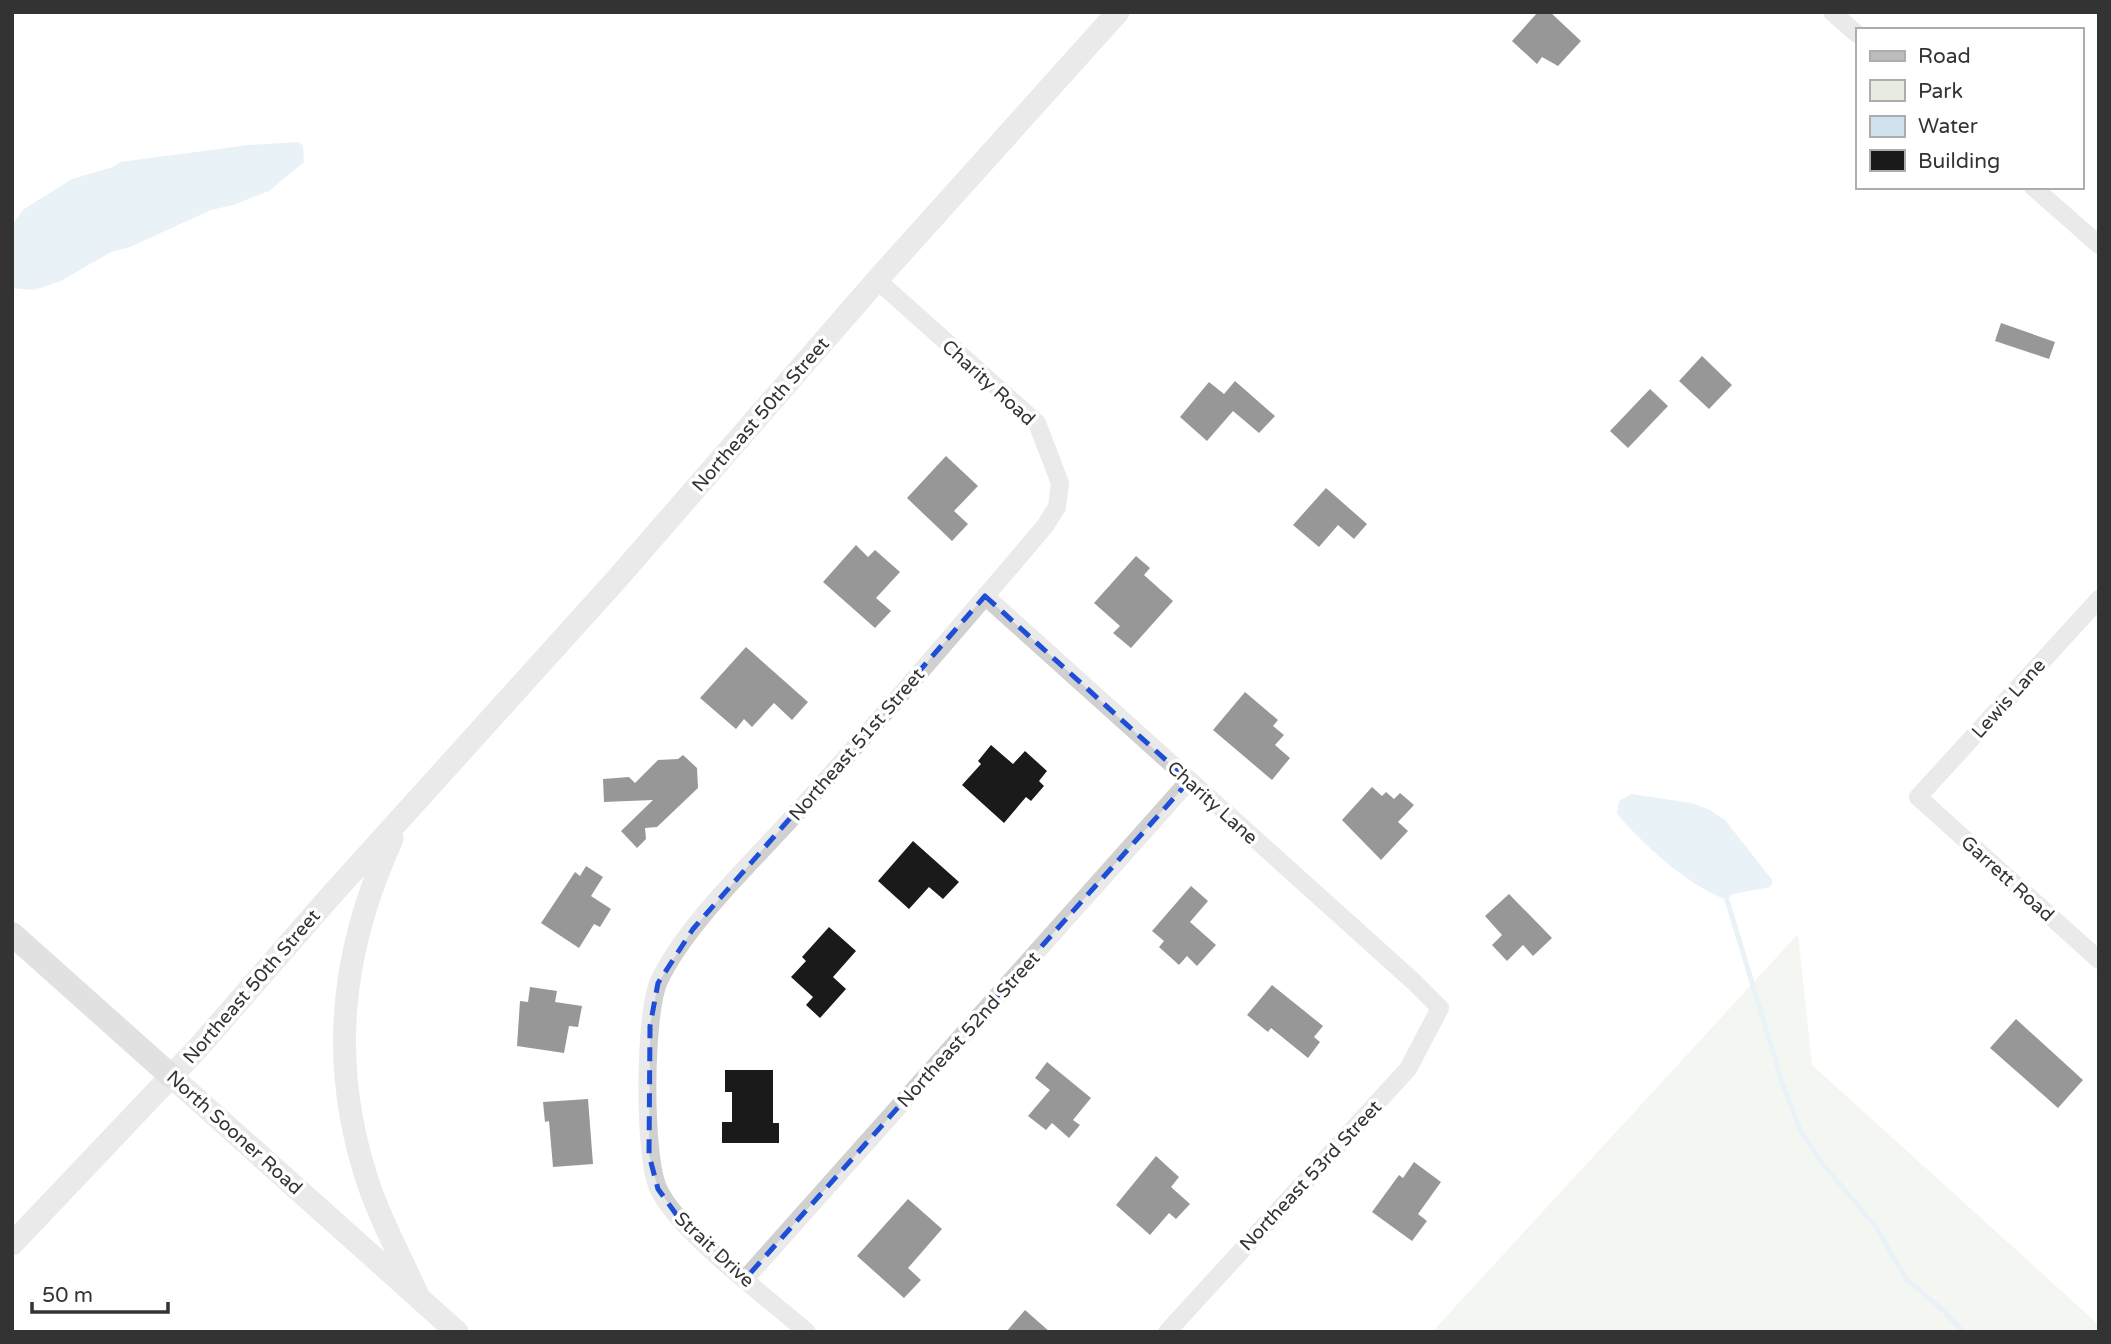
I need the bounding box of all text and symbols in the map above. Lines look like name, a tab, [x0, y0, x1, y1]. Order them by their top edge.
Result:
legend	[1856, 28, 2083, 189]
text: Road	[1918, 44, 1971, 69]
text: Park	[1918, 79, 1963, 104]
text: Water	[1918, 114, 1978, 139]
text: Building	[1918, 149, 2000, 174]
street label: Northeast 50th Street	[688, 333, 834, 496]
street label: Charity Road	[937, 335, 1039, 430]
street label: Lewis Lane	[1967, 654, 2050, 743]
street label: Northeast 51st Street	[785, 664, 929, 825]
street label: Charity Lane	[1163, 757, 1262, 849]
street label: Garrett Road	[1956, 831, 2058, 926]
street label: Northeast 50th Street	[179, 905, 325, 1068]
street label: Northeast 52nd Street	[893, 947, 1044, 1112]
street label: North Sooner Road	[162, 1066, 307, 1199]
street label: Northeast 53rd Street	[1235, 1096, 1386, 1255]
street label: Strait Drive	[670, 1208, 758, 1292]
scale bar	[32, 1270, 168, 1314]
text: 50 m	[42, 1283, 93, 1308]

